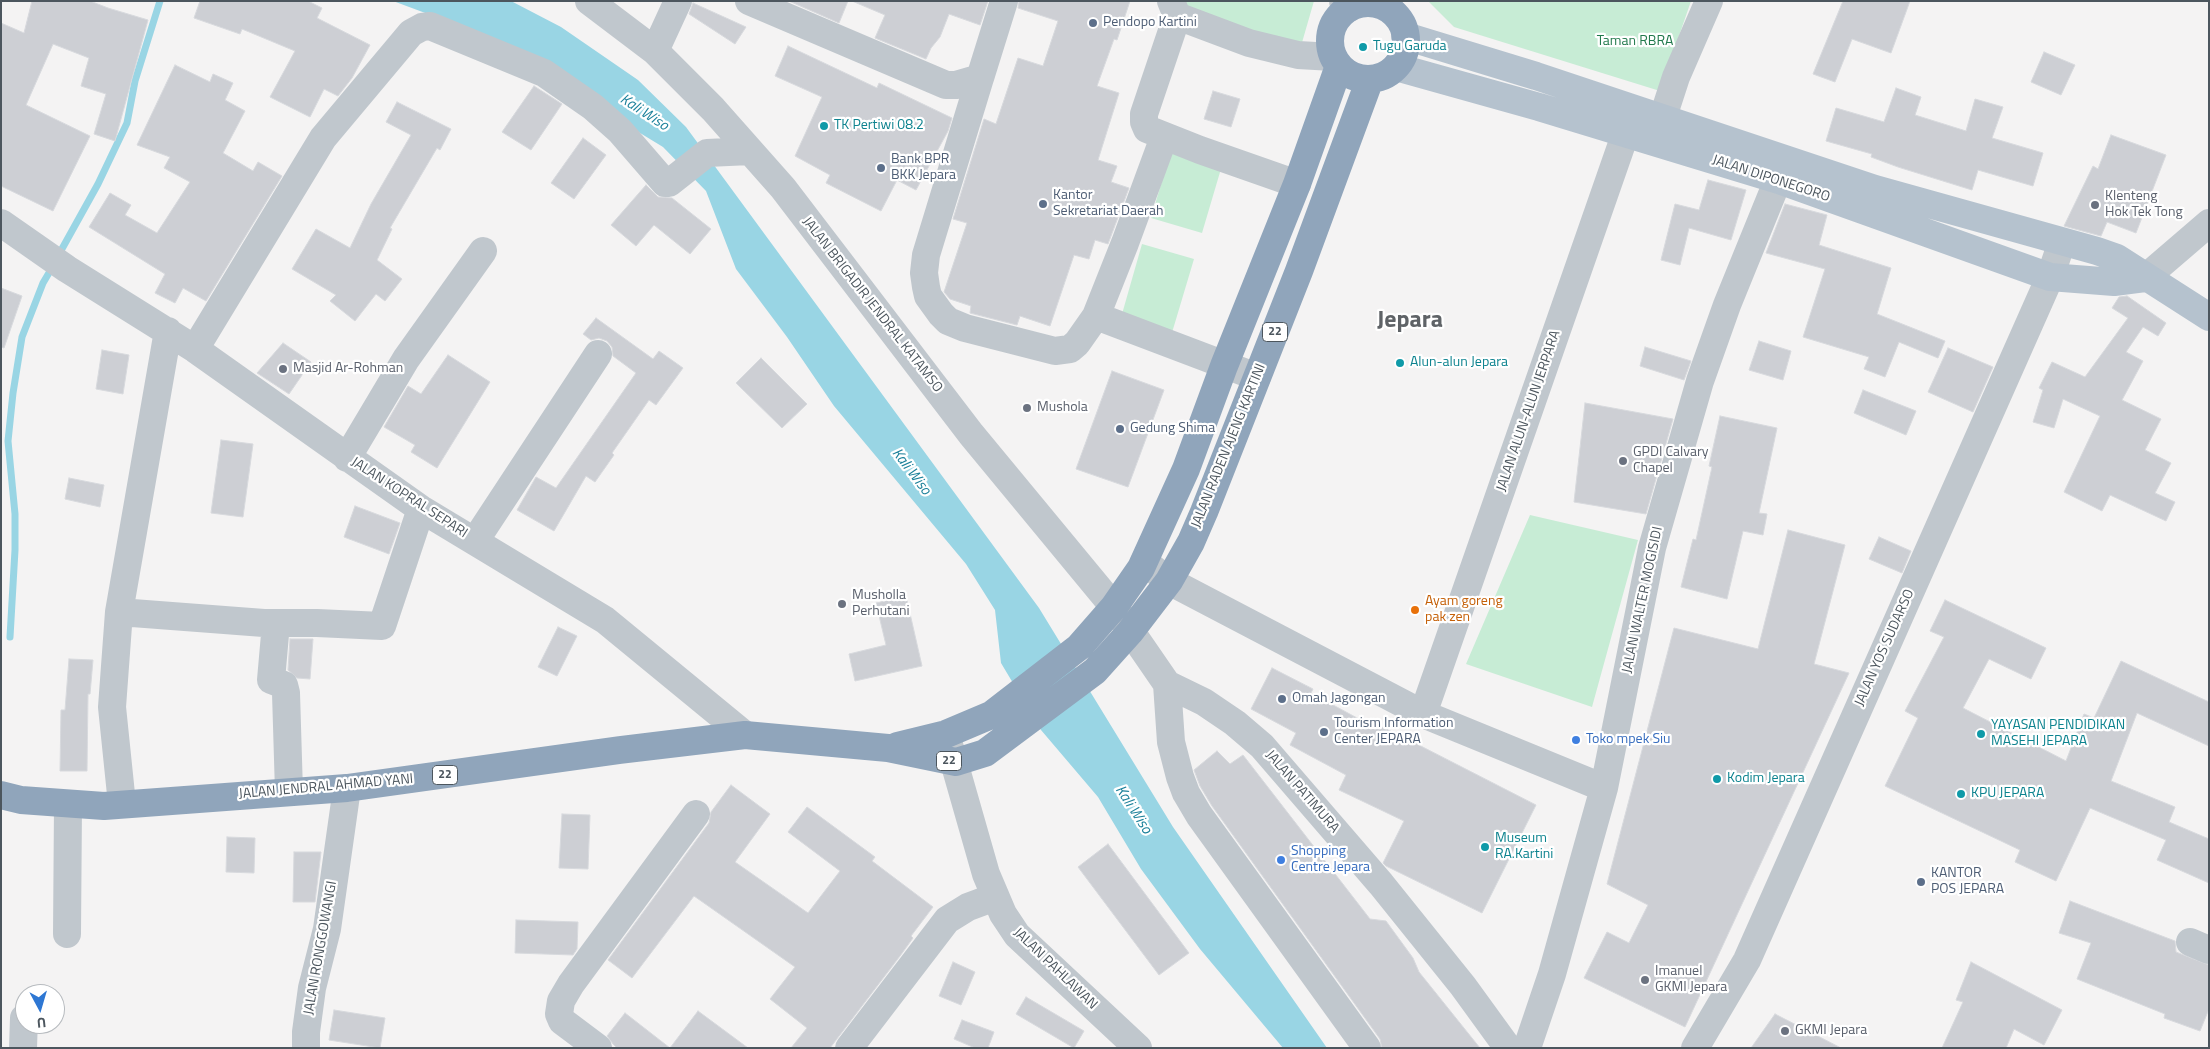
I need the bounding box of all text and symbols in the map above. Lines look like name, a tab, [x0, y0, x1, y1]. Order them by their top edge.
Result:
place label: Pendopo Kartini	[1103, 15, 1197, 31]
marker: Pendopo Kartini	[1087, 17, 1099, 29]
park label: Taman RBRA	[1597, 34, 1673, 50]
place label: Tugu Garuda	[1373, 39, 1447, 55]
marker: Tugu Garuda	[1357, 41, 1369, 53]
water label: Kali Wiso	[616, 91, 672, 135]
place label: TK Pertiwi 08.2	[834, 118, 924, 134]
marker: TK Pertiwi 08.2	[818, 120, 830, 132]
place label: Bank BPR BKK Jepara	[891, 152, 956, 184]
street label: JALAN DIPONEGORO	[1710, 152, 1832, 206]
marker: Bank BPR BKK Jepara	[875, 162, 887, 174]
place label: Kantor Sekretariat Daerah	[1053, 188, 1163, 220]
place label: Klenteng Hok Tek Tong	[2105, 189, 2183, 222]
marker: Kantor Sekretariat Daerah	[1037, 198, 1049, 210]
marker: Klenteng Hok Tek Tong	[2089, 199, 2101, 211]
street label: JALAN BRIGADIR JENDRAL KATAMSO	[798, 214, 946, 396]
district label: Jepara	[1377, 307, 1443, 335]
road number: 22	[1262, 322, 1288, 342]
street label: JALAN ALUN-ALUN JERPARA	[1494, 328, 1564, 494]
place label: Alun-alun Jepara	[1410, 355, 1508, 371]
marker: Alun-alun Jepara	[1394, 357, 1406, 369]
place label: Masjid Ar-Rohman	[293, 361, 403, 377]
street label: JALAN RADEN AJENG KARTINI	[1188, 361, 1270, 531]
marker: Masjid Ar-Rohman	[277, 363, 289, 375]
place label: Mushola	[1037, 400, 1088, 416]
marker: Mushola	[1021, 402, 1033, 414]
place label: Gedung Shima	[1130, 421, 1215, 437]
marker: Gedung Shima	[1114, 423, 1126, 435]
water label: Kali Wiso	[888, 445, 934, 499]
place label: GPDI Calvary Chapel	[1633, 445, 1709, 478]
street label: JALAN KOPRAL SEPARI	[348, 454, 470, 542]
marker: GPDI Calvary Chapel	[1617, 455, 1629, 467]
street label: JALAN WALTER MOGISIDI	[1619, 525, 1667, 675]
street label: JALAN YOS SUDARSO	[1852, 587, 1918, 709]
place label: Musholla Perhutani	[852, 588, 910, 620]
place label: Ayam goreng pak zen	[1425, 594, 1503, 626]
marker: Musholla Perhutani	[836, 598, 848, 610]
marker: Ayam goreng pak zen	[1409, 604, 1421, 616]
place label: Omah Jagongan	[1292, 691, 1385, 707]
marker: Omah Jagongan	[1276, 693, 1288, 705]
place label: Tourism Information Center JEPARA	[1334, 716, 1453, 749]
place label: YAYASAN PENDIDIKAN MASEHI JEPARA	[1991, 718, 2125, 750]
marker: Tourism Information Center JEPARA	[1318, 726, 1330, 738]
marker: YAYASAN PENDIDIKAN MASEHI JEPARA	[1975, 728, 1987, 740]
place label: Toko mpek Siu	[1586, 732, 1671, 748]
marker: Toko mpek Siu	[1570, 734, 1582, 746]
street label: JALAN PATIMURA	[1262, 747, 1342, 837]
road number: 22	[936, 751, 962, 770]
road number: 22	[432, 766, 458, 784]
street label: JALAN JENDRAL AHMAD YANI	[238, 771, 414, 803]
place label: Kodim Jepara	[1727, 771, 1805, 787]
marker: Kodim Jepara	[1711, 773, 1723, 785]
water label: Kali Wiso	[1111, 782, 1155, 838]
place label: KPU JEPARA	[1971, 786, 2044, 802]
marker: KPU JEPARA	[1955, 788, 1967, 800]
place label: Museum RA.Kartini	[1495, 831, 1553, 864]
marker: Museum RA.Kartini	[1479, 841, 1491, 853]
place label: Shopping Centre Jepara	[1291, 844, 1370, 876]
marker: Shopping Centre Jepara	[1275, 854, 1287, 866]
place label: KANTOR POS JEPARA	[1931, 866, 2004, 899]
marker: KANTOR POS JEPARA	[1915, 876, 1927, 888]
street label: JALAN RONGGOWANGI	[301, 880, 341, 1016]
street label: JALAN PAHLAWAN	[1009, 925, 1101, 1013]
place label: Imanuel GKMI Jepara	[1655, 964, 1727, 996]
marker: Imanuel GKMI Jepara	[1639, 974, 1651, 986]
north arrow	[15, 984, 65, 1034]
text: U	[36, 1012, 47, 1034]
place label: GKMI Jepara	[1795, 1023, 1867, 1039]
marker: GKMI Jepara	[1779, 1025, 1791, 1037]

